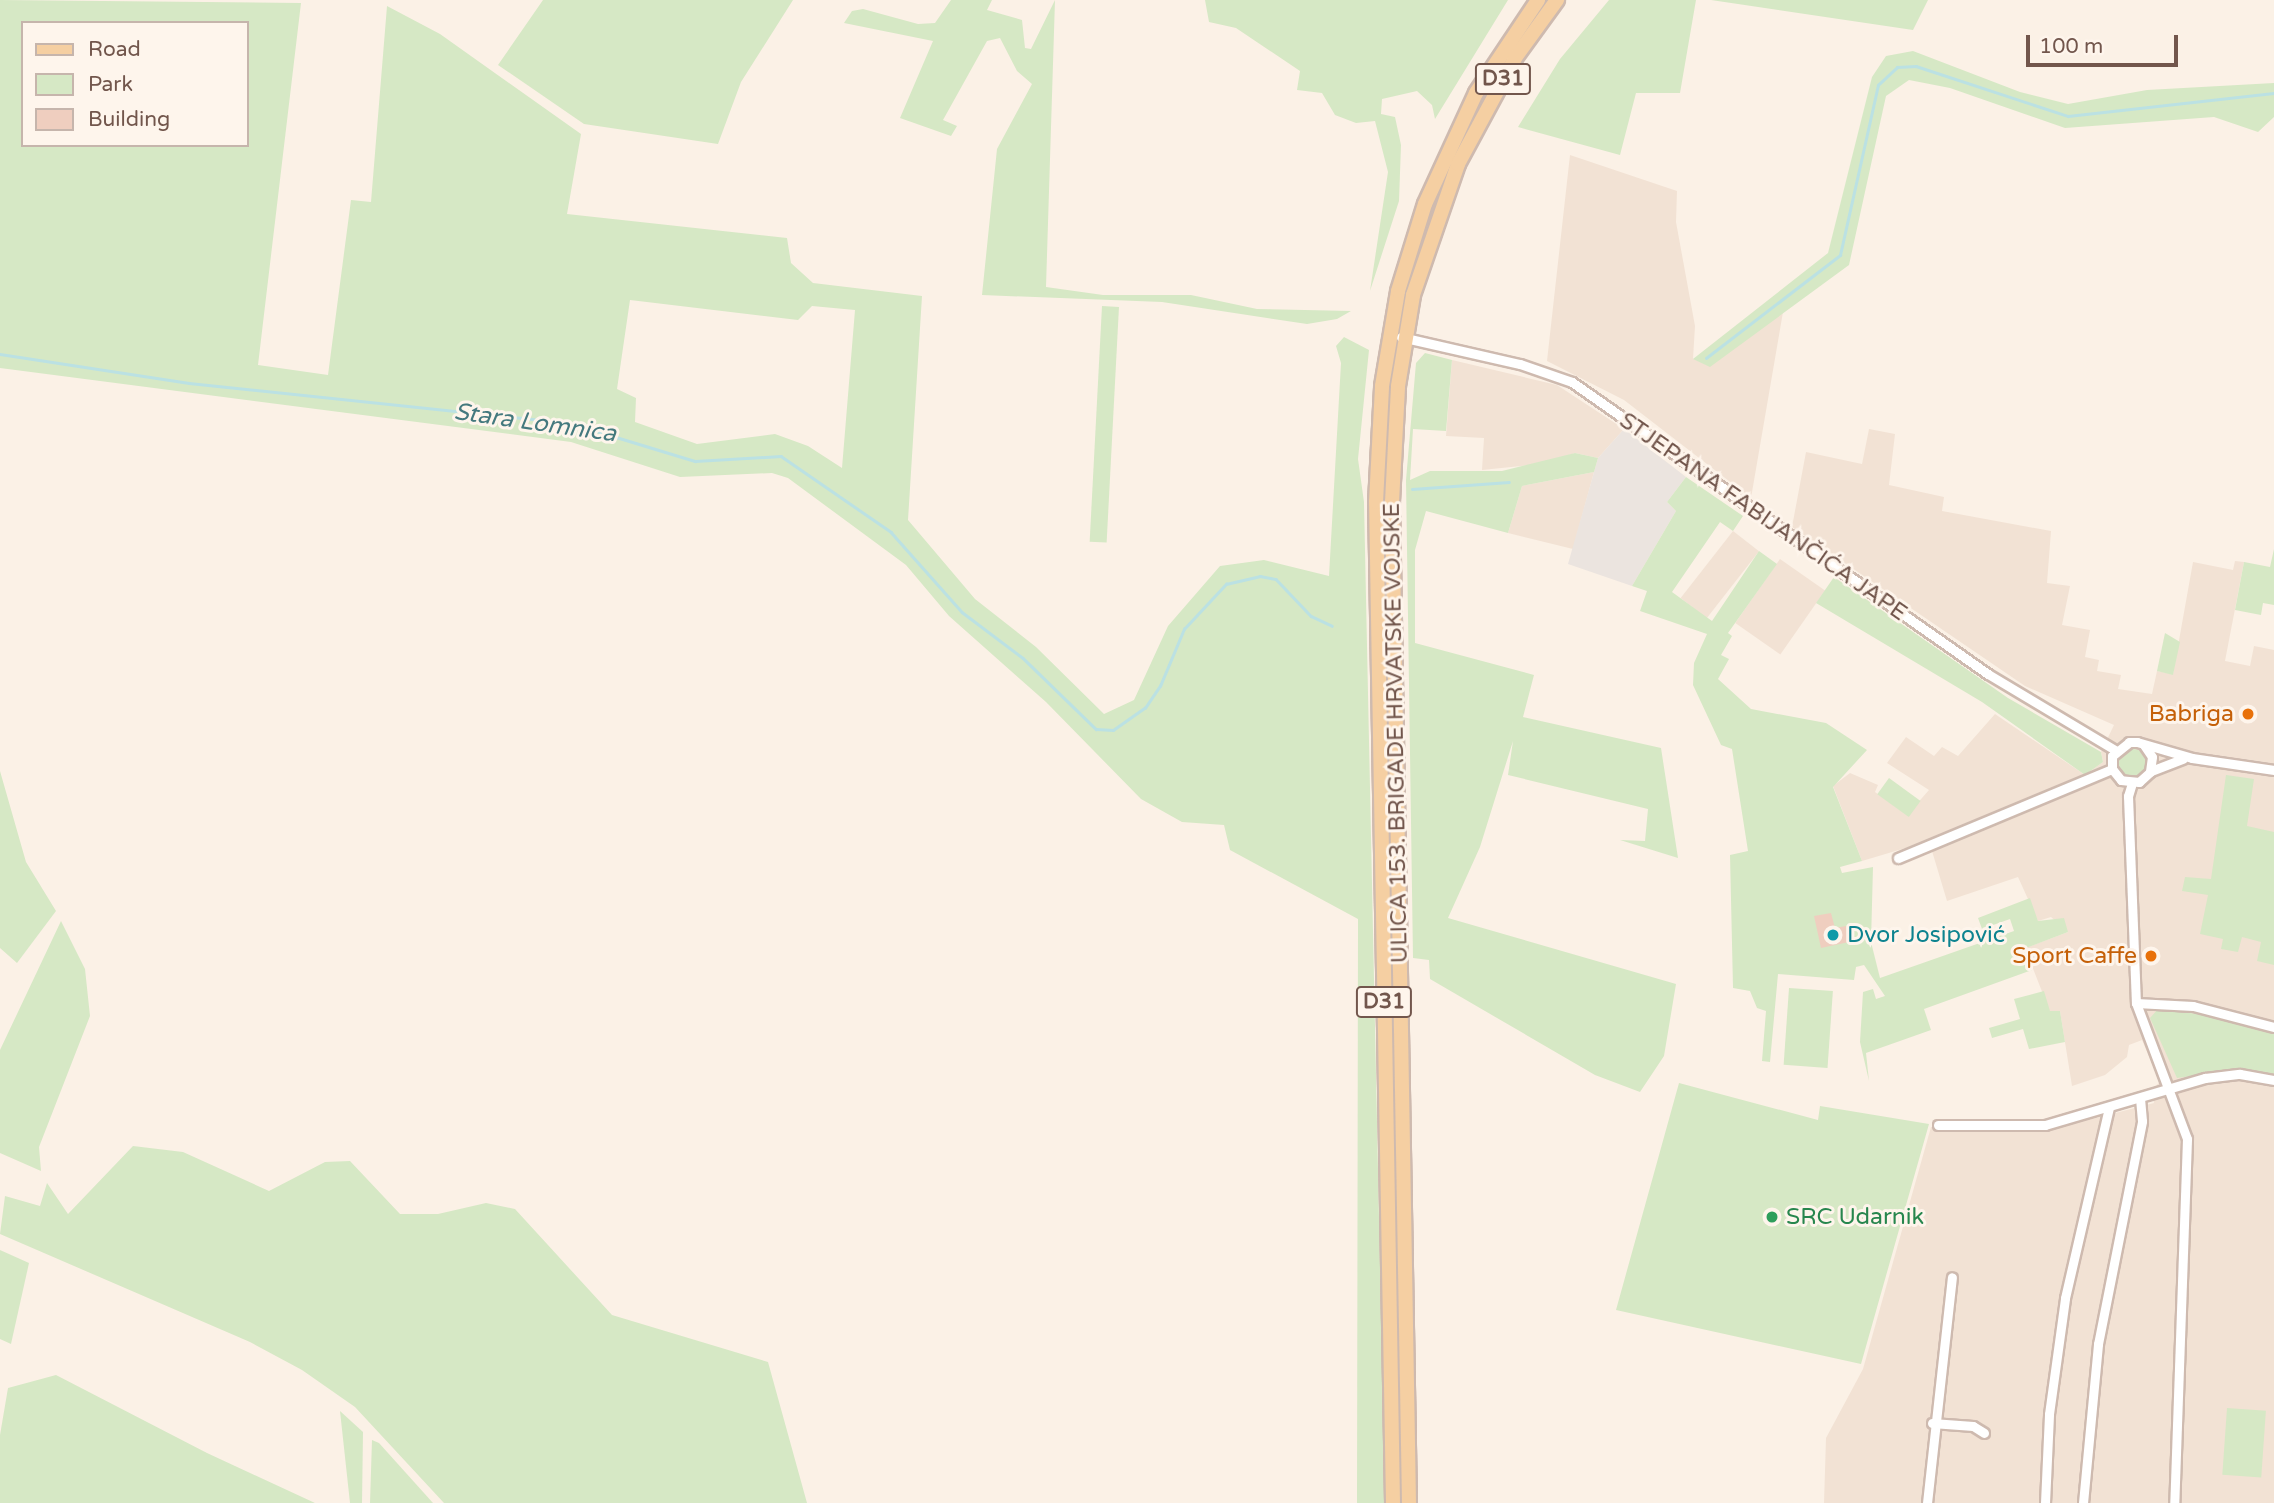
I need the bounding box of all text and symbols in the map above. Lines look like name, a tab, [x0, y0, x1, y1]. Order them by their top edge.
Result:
legend	[21, 21, 248, 147]
scale bar	[2029, 21, 2181, 65]
text: 100 m	[2039, 34, 2103, 59]
text: Road	[88, 37, 141, 62]
road number: D31	[1473, 62, 1533, 96]
text: Park	[88, 72, 133, 97]
text: Building	[88, 107, 170, 132]
water label: Stara Lomnica	[452, 397, 618, 449]
street label: STJEPANA FABIJANČIĆA JAPE	[1614, 407, 1912, 627]
street label: ULICA 153. BRIGADE HRVATSKE VOJSKE	[1378, 503, 1414, 963]
place label: Babriga	[2149, 700, 2234, 728]
marker: Babriga	[2240, 706, 2256, 722]
place label: Dvor Josipović	[1847, 921, 2005, 949]
marker: Dvor Josipović	[1825, 927, 1841, 943]
place label: Sport Caffe	[2012, 942, 2137, 970]
marker: Sport Caffe	[2143, 948, 2159, 964]
road number: D31	[1354, 984, 1414, 1020]
place label: SRC Udarnik	[1786, 1203, 1924, 1231]
marker: SRC Udarnik	[1764, 1209, 1780, 1225]

